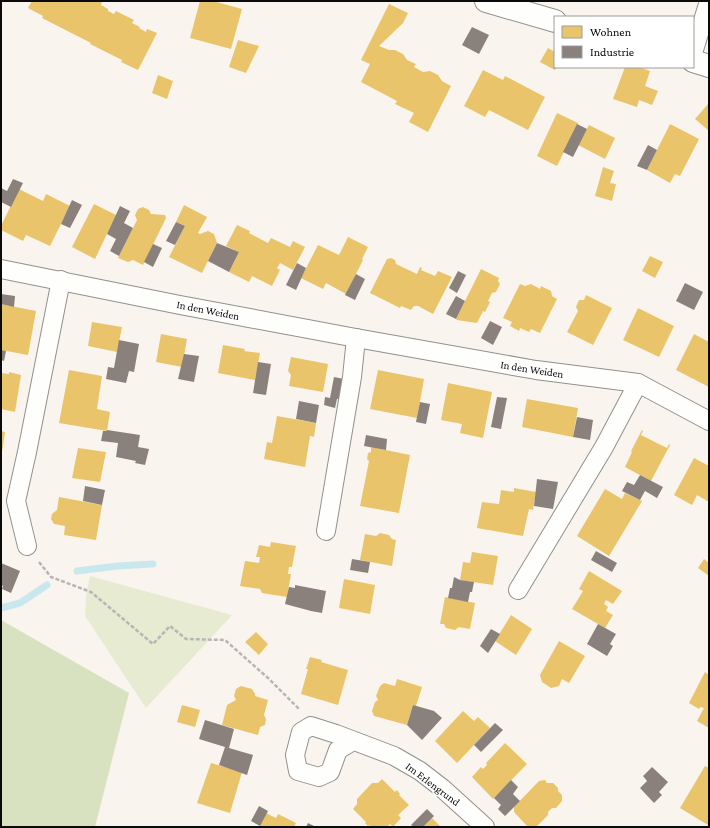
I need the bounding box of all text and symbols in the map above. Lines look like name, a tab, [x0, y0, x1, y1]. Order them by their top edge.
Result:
legend	[554, 16, 694, 68]
text: Wohnen	[590, 25, 632, 39]
text: Industrie	[590, 45, 634, 59]
street label: In den Weiden	[176, 298, 241, 322]
street label: In den Weiden	[500, 358, 565, 380]
street label: Im Erlengrund	[403, 760, 463, 809]

